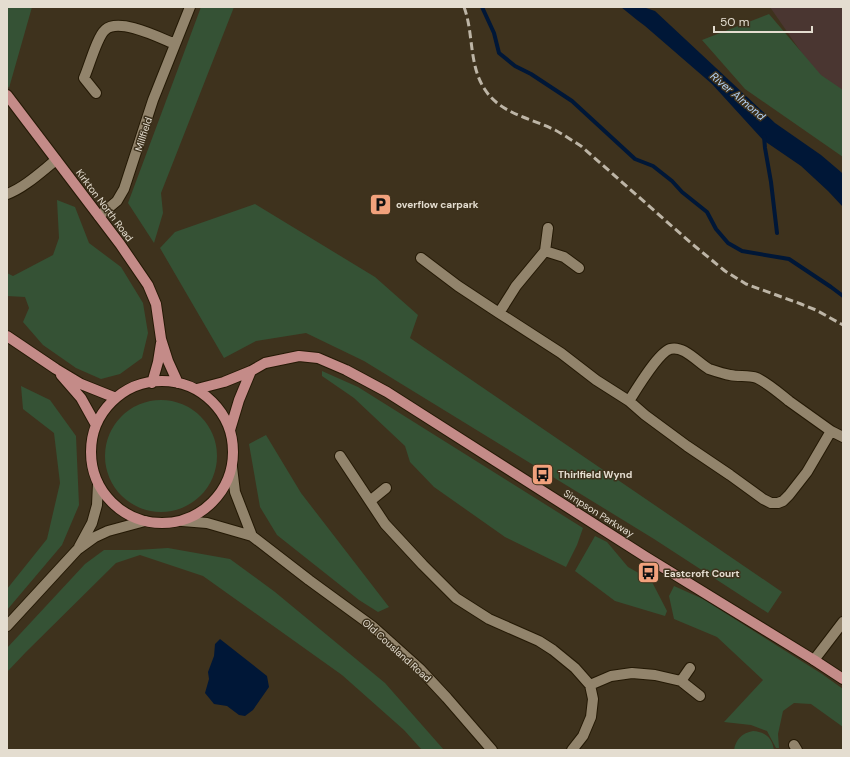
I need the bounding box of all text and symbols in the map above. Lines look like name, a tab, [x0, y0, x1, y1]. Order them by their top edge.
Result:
scale bar	[714, 8, 812, 34]
text: 50 m	[720, 14, 749, 30]
water label: River Almond	[708, 69, 769, 123]
street label: Millfield	[132, 115, 155, 153]
street label: Kirkton North Road	[73, 167, 136, 244]
parking icon: overflow carpark	[368, 191, 394, 217]
place label: overflow carpark	[396, 198, 479, 211]
bus stop icon: Thirlfield Wynd	[530, 461, 556, 487]
place label: Thirlfield Wynd	[558, 468, 632, 481]
street label: Simpson Parkway	[561, 487, 637, 541]
bus stop icon: Eastcroft Court	[635, 560, 661, 586]
place label: Eastcroft Court	[664, 567, 740, 580]
street label: Old Cousland Road	[359, 616, 434, 685]

